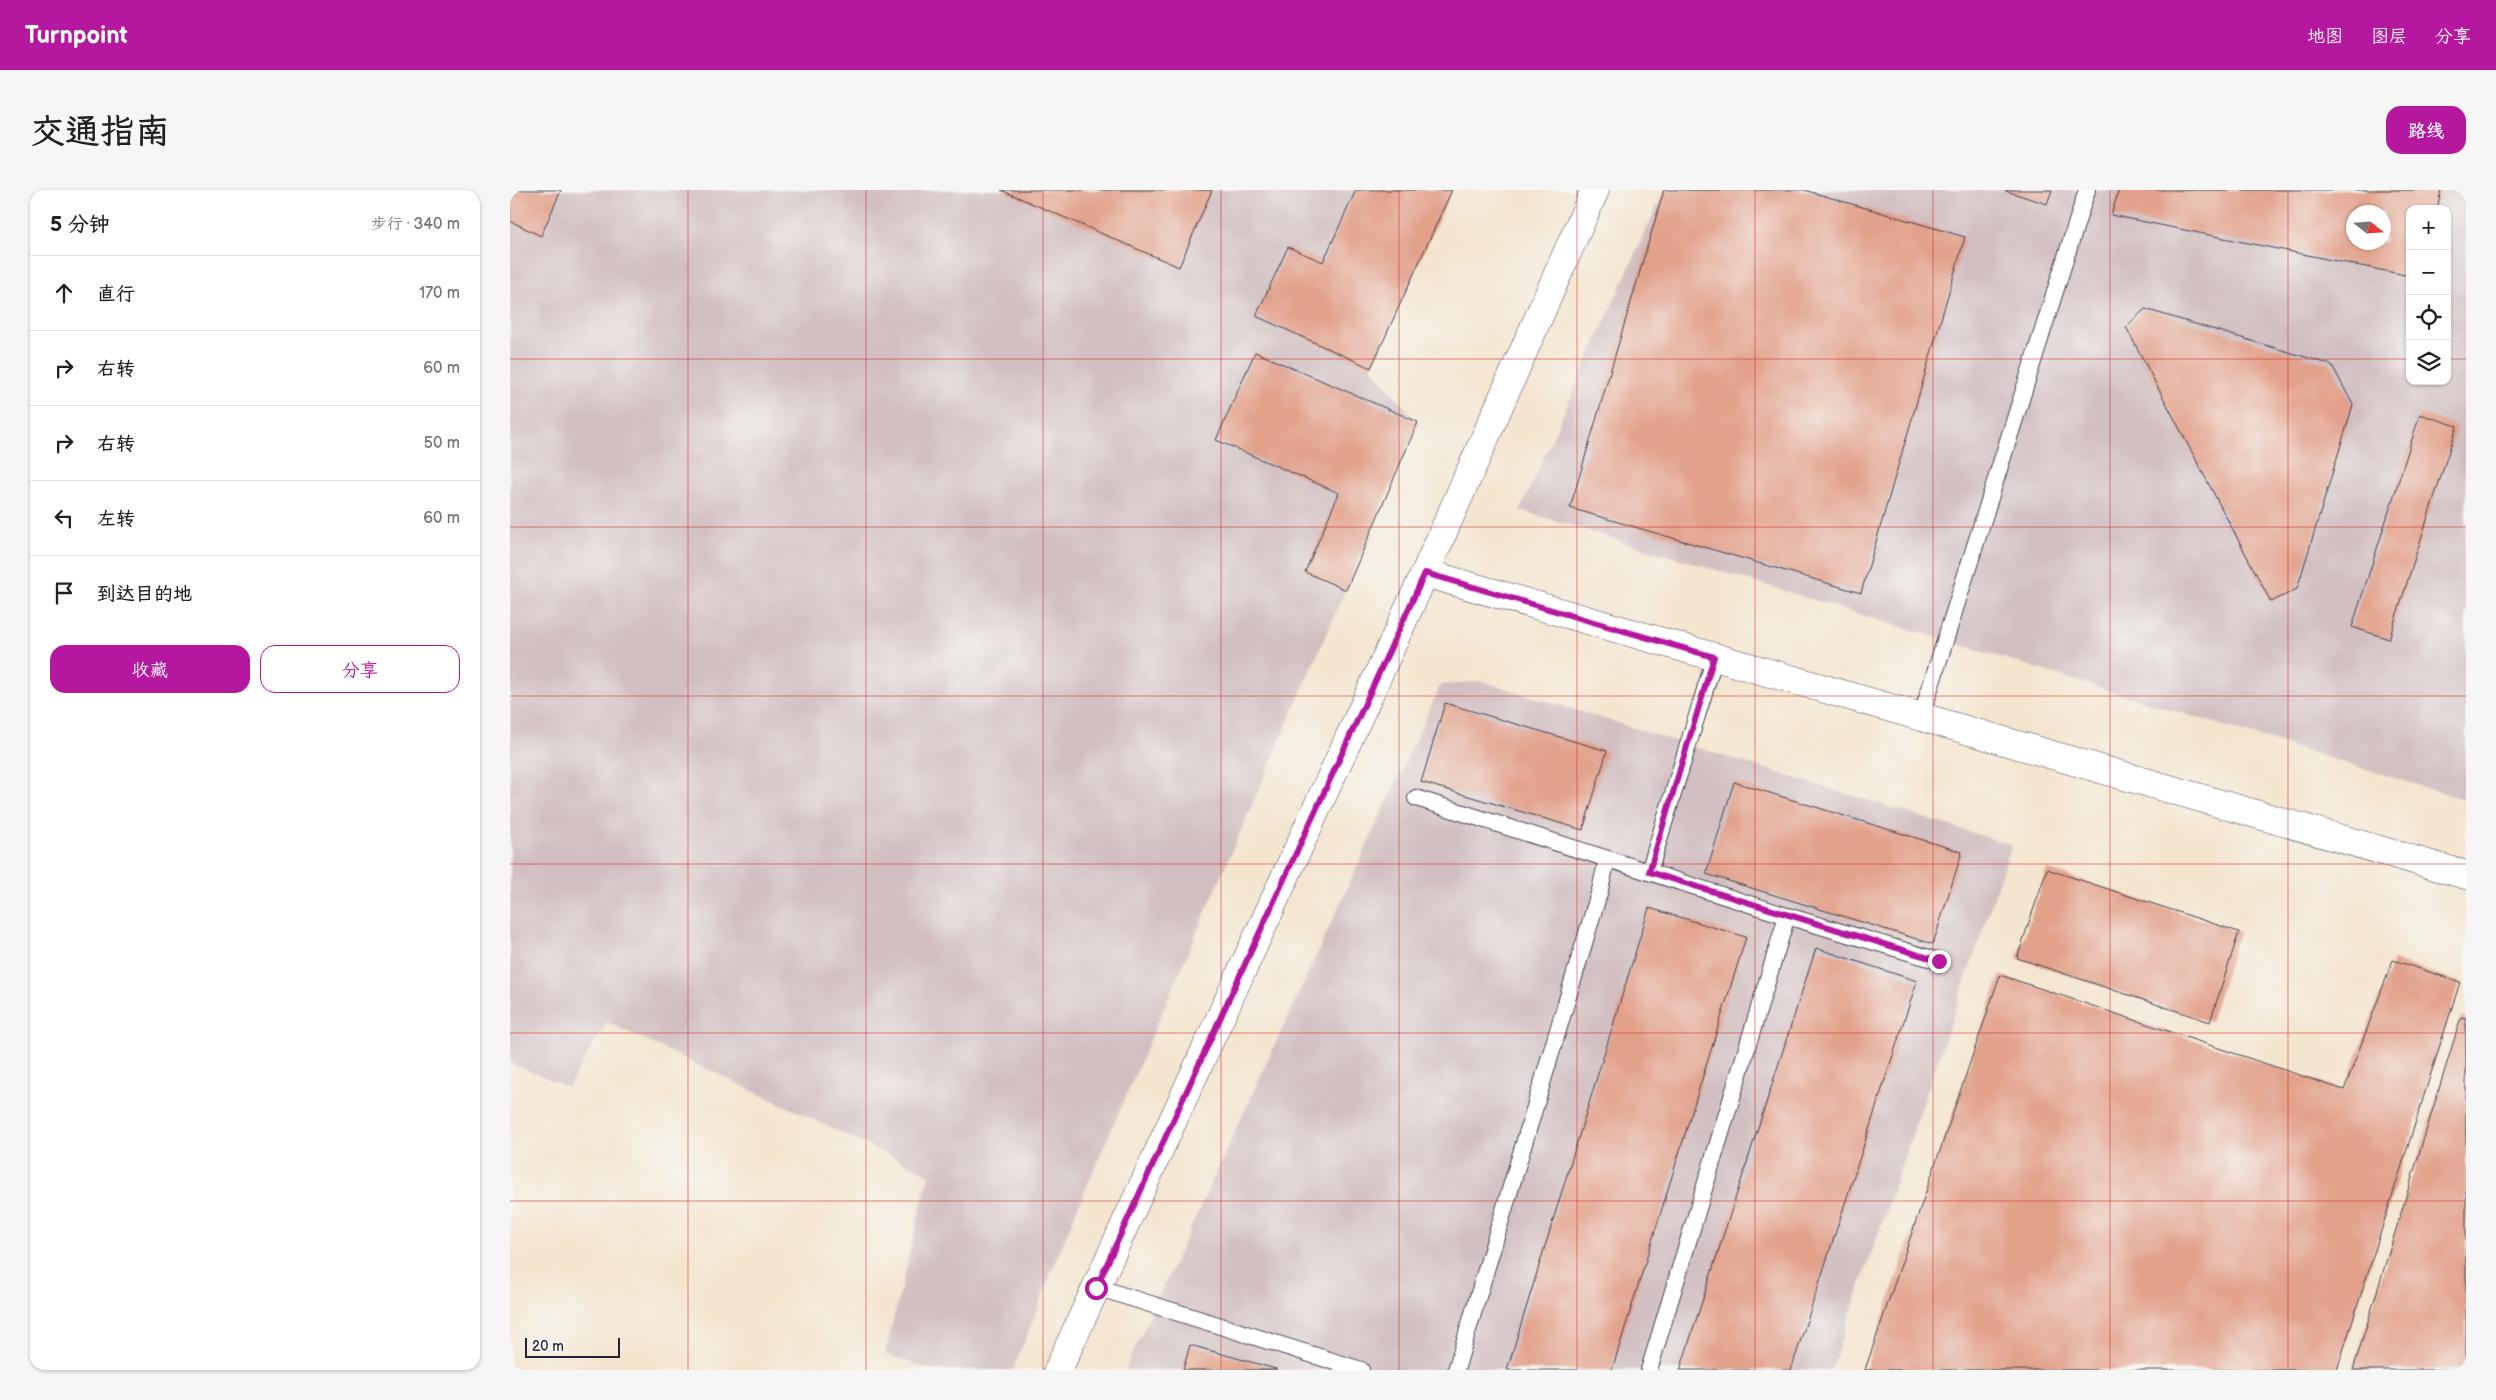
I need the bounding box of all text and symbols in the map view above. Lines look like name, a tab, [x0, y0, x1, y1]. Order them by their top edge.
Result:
text: Turnpoint	[25, 21, 128, 50]
text: 地图	[2307, 26, 2343, 47]
text: 图层	[2371, 26, 2407, 47]
text: 分享	[2435, 26, 2471, 47]
button: 路线	[2386, 106, 2466, 154]
text: 交通指南	[30, 111, 170, 154]
north arrow	[2346, 205, 2391, 250]
map controls	[2406, 205, 2451, 385]
button: +	[2406, 205, 2451, 250]
text: 5 分钟	[50, 212, 110, 237]
text: 步行 · 340 m	[371, 215, 460, 234]
button: −	[2406, 250, 2451, 295]
icon: ahead	[50, 279, 78, 307]
text: 直行	[97, 283, 135, 306]
text: 170 m	[419, 284, 460, 303]
button: locate	[2406, 295, 2451, 340]
button: layers	[2406, 340, 2451, 385]
icon: right	[50, 354, 78, 382]
text: 右转	[97, 358, 135, 381]
text: 60 m	[423, 359, 460, 378]
icon: right	[50, 429, 78, 457]
text: 右转	[97, 433, 135, 456]
text: 50 m	[424, 434, 460, 453]
icon: left	[50, 504, 78, 532]
text: 左转	[97, 508, 135, 531]
text: 60 m	[423, 509, 460, 528]
icon: arrive	[50, 579, 78, 607]
text: 到达目的地	[97, 583, 192, 606]
button: 收藏	[50, 645, 250, 693]
button: 分享	[260, 645, 460, 693]
route end	[1928, 950, 1951, 973]
route start	[1085, 1277, 1108, 1300]
scale bar	[525, 1335, 620, 1358]
text: 20 m	[532, 1338, 564, 1355]

